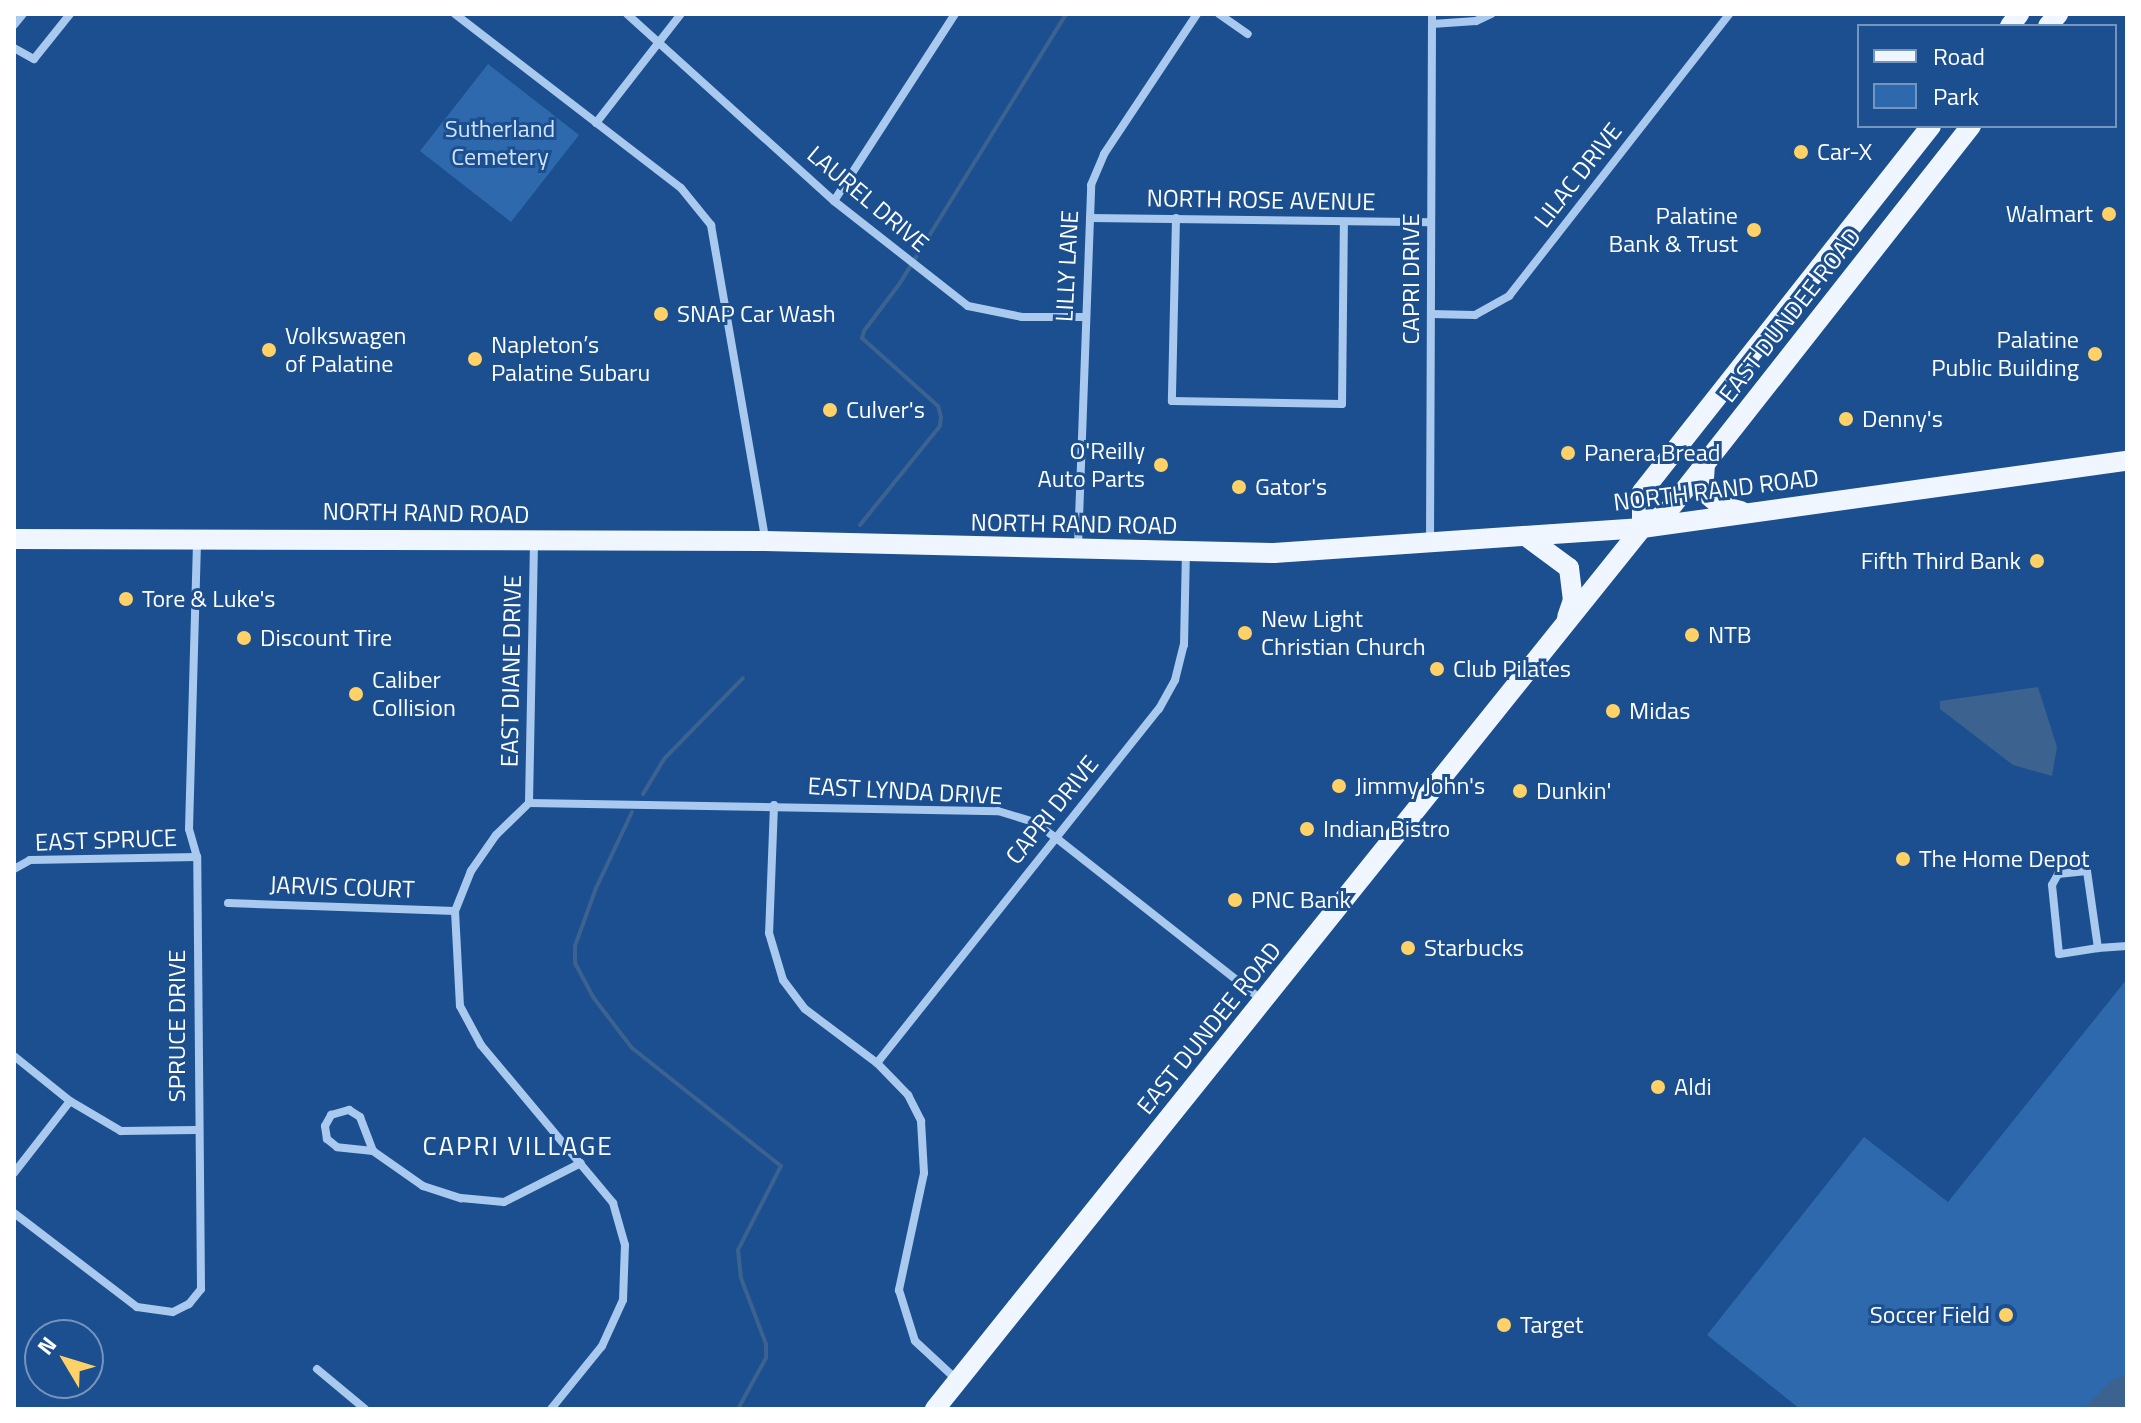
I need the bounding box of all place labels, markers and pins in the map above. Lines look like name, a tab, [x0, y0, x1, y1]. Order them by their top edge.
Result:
place label: Car-X	[1817, 138, 1872, 166]
marker: Car-X	[1792, 143, 1810, 161]
place label: Walmart	[2006, 200, 2093, 228]
place label: Palatine Bank & Trust	[1609, 202, 1738, 258]
marker: Walmart	[2100, 205, 2118, 223]
marker: Palatine Bank & Trust	[1745, 221, 1763, 239]
place label: SNAP Car Wash	[677, 300, 836, 328]
marker: SNAP Car Wash	[652, 305, 670, 323]
place label: Volkswagen of Palatine	[285, 322, 407, 378]
place label: Palatine Public Building	[1931, 326, 2079, 382]
place label: Napleton’s Palatine Subaru	[491, 331, 650, 387]
marker: Volkswagen of Palatine	[260, 341, 278, 359]
marker: Palatine Public Building	[2086, 345, 2104, 363]
marker: Napleton’s Palatine Subaru	[466, 350, 484, 368]
place label: Culver's	[846, 396, 925, 424]
marker: Culver's	[821, 401, 839, 419]
place label: Denny's	[1862, 405, 1943, 433]
marker: Denny's	[1837, 410, 1855, 428]
place label: O'Reilly Auto Parts	[1038, 437, 1145, 493]
place label: Panera Bread	[1584, 439, 1720, 467]
marker: Panera Bread	[1559, 444, 1577, 462]
marker: O'Reilly Auto Parts	[1152, 456, 1170, 474]
place label: Gator's	[1255, 473, 1327, 501]
marker: Gator's	[1230, 478, 1248, 496]
place label: Fifth Third Bank	[1861, 547, 2021, 575]
marker: Fifth Third Bank	[2028, 552, 2046, 570]
place label: Tore & Luke's	[142, 585, 276, 613]
marker: Tore & Luke's	[117, 590, 135, 608]
place label: New Light Christian Church	[1261, 605, 1426, 661]
place label: NTB	[1708, 621, 1752, 649]
place label: Discount Tire	[260, 624, 392, 652]
marker: New Light Christian Church	[1236, 624, 1254, 642]
marker: NTB	[1683, 626, 1701, 644]
marker: Discount Tire	[235, 629, 253, 647]
place label: Club Pilates	[1453, 655, 1571, 683]
marker: Club Pilates	[1428, 660, 1446, 678]
place label: Caliber Collision	[372, 666, 456, 722]
marker: Caliber Collision	[347, 685, 365, 703]
place label: Midas	[1629, 697, 1690, 725]
marker: Midas	[1604, 702, 1622, 720]
place label: Jimmy John's	[1355, 772, 1485, 800]
marker: Jimmy John's	[1330, 777, 1348, 795]
place label: Dunkin'	[1536, 777, 1611, 805]
marker: Dunkin'	[1511, 782, 1529, 800]
place label: Indian Bistro	[1323, 815, 1450, 843]
marker: Indian Bistro	[1298, 820, 1316, 838]
place label: The Home Depot	[1919, 845, 2089, 873]
marker: The Home Depot	[1894, 850, 1912, 868]
place label: PNC Bank	[1251, 886, 1351, 914]
marker: PNC Bank	[1226, 891, 1244, 909]
place label: Starbucks	[1424, 934, 1524, 962]
marker: Starbucks	[1399, 939, 1417, 957]
place label: Aldi	[1674, 1073, 1712, 1101]
marker: Aldi	[1649, 1078, 1667, 1096]
place label: Soccer Field	[1870, 1301, 1990, 1329]
marker: Soccer Field	[1997, 1306, 2015, 1324]
place label: Target	[1520, 1311, 1583, 1339]
marker: Target	[1495, 1316, 1513, 1334]

